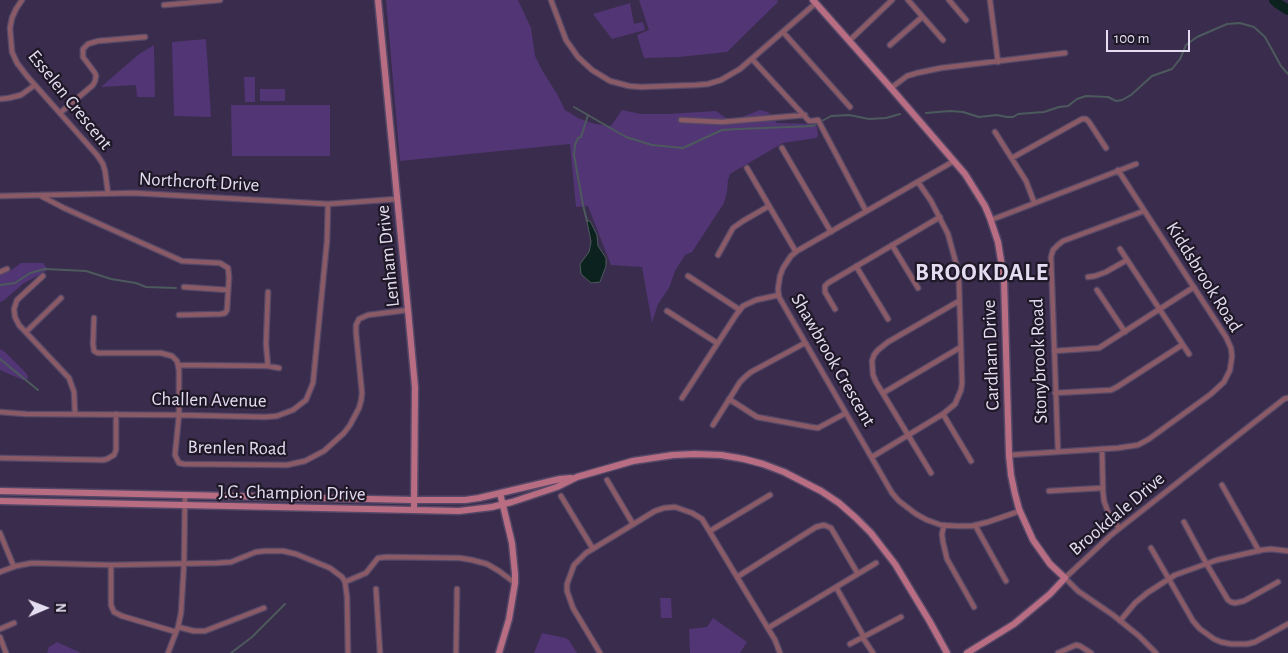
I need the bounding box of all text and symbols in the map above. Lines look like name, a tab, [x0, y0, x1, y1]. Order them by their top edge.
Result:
scale bar	[1108, 20, 1192, 52]
text: 100 m	[1114, 31, 1149, 46]
street label: Esselen Crescent	[23, 46, 117, 154]
street label: Northcroft Drive	[138, 167, 260, 197]
street label: Lenham Drive	[371, 204, 405, 308]
street label: Kiddsbrook Road	[1161, 218, 1247, 336]
district label: BROOKDALE	[914, 259, 1050, 287]
street label: Shawbrook Crescent	[786, 290, 880, 430]
street label: Stonybrook Road	[1025, 298, 1053, 424]
street label: Cardham Drive	[978, 299, 1004, 411]
street label: Challen Avenue	[151, 388, 267, 412]
street label: Brenlen Road	[187, 436, 287, 460]
street label: Brookdale Drive	[1065, 467, 1169, 561]
street label: J.G. Champion Drive	[218, 480, 366, 506]
north arrow	[20, 583, 70, 633]
text: N	[53, 603, 67, 613]

